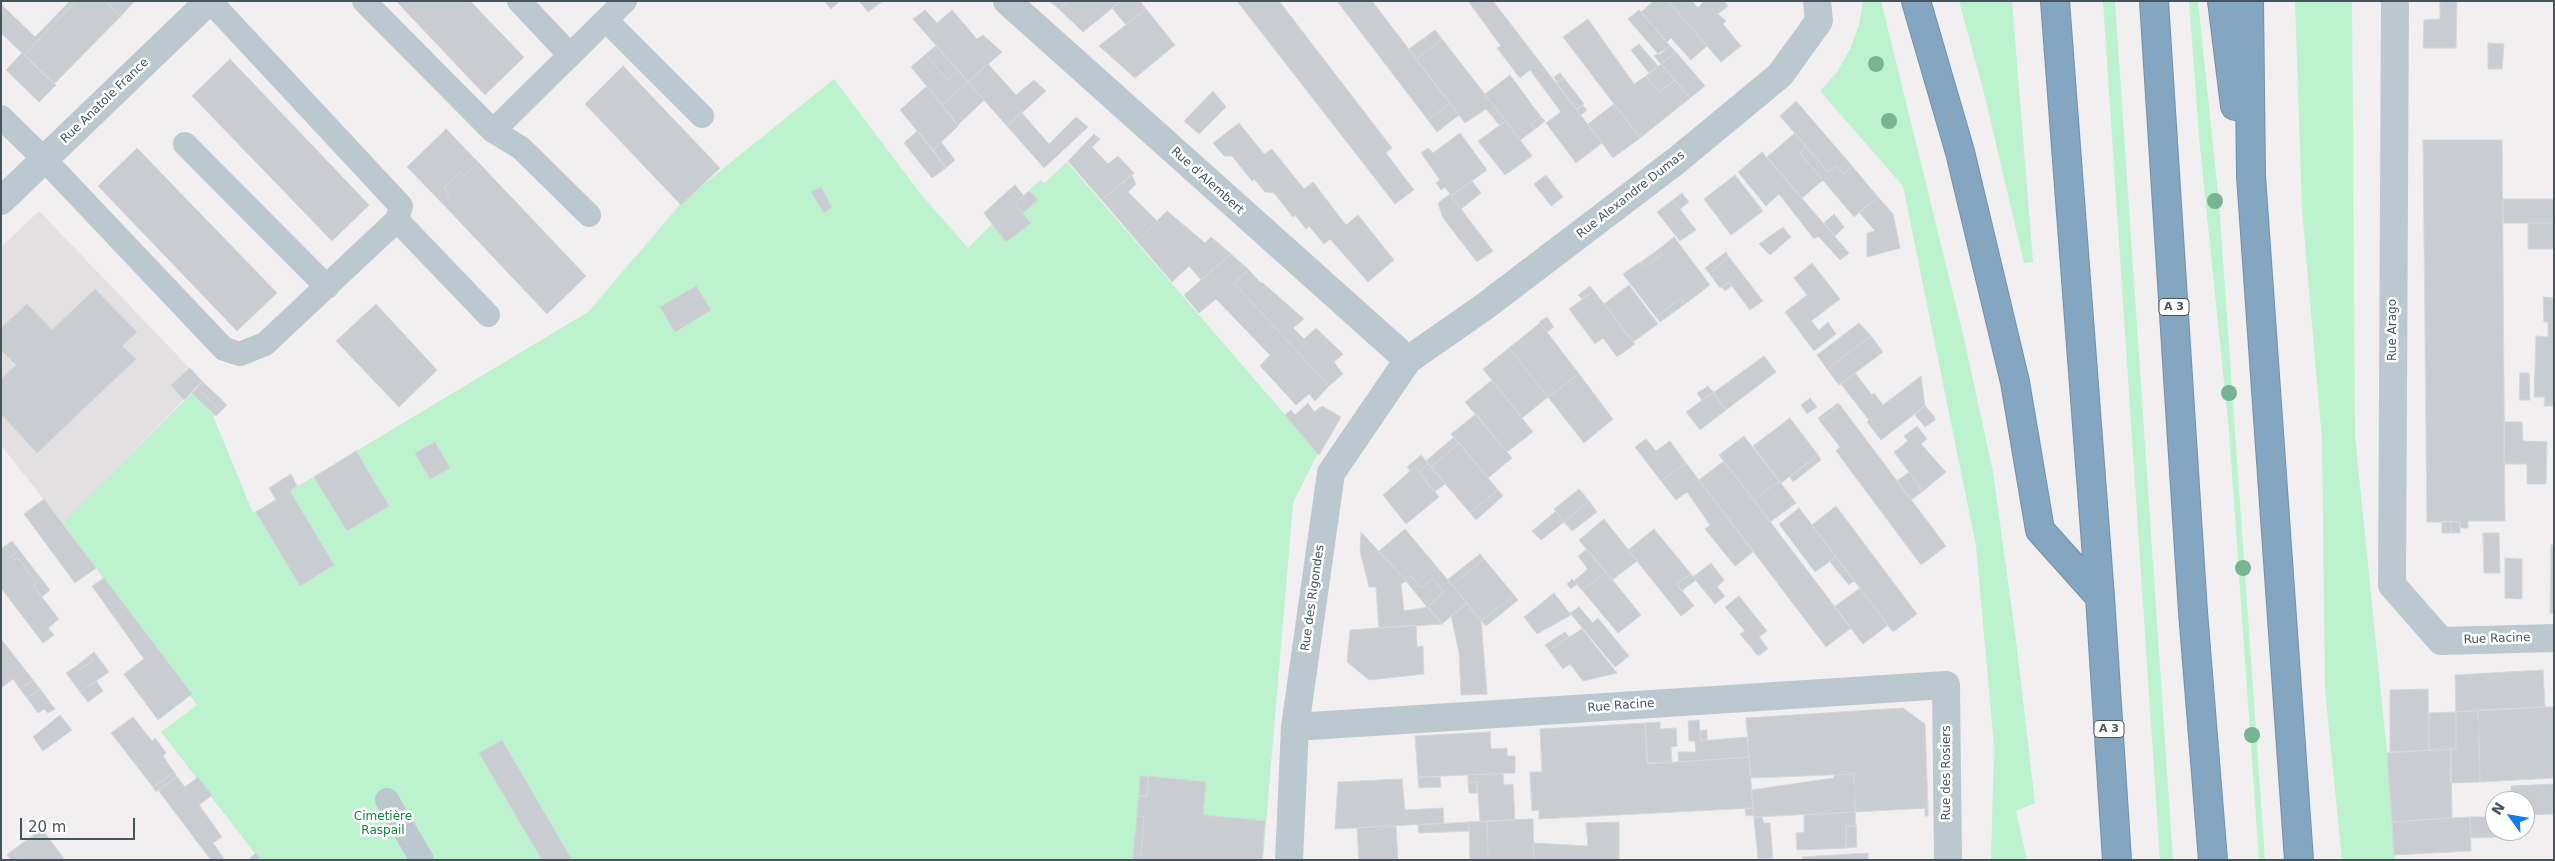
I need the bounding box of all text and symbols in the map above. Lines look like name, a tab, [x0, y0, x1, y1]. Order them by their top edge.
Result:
street label: Rue Anatole France	[58, 55, 152, 147]
street label: Rue d'Alembert	[1168, 145, 1246, 217]
street label: Rue Alexandre Dumas	[1574, 148, 1688, 242]
road number: A 3	[2159, 298, 2189, 316]
street label: Rue Arago	[2386, 299, 2400, 361]
street label: Rue des Rigondes	[1298, 544, 1328, 652]
street label: Rue Racine	[2463, 631, 2531, 647]
street label: Rue Racine	[1587, 696, 1655, 716]
road number: A 3	[2094, 721, 2124, 738]
street label: Rue des Rosiers	[1940, 726, 1954, 820]
north arrow	[2485, 791, 2535, 841]
text: N	[2488, 799, 2508, 818]
scale bar	[22, 808, 138, 840]
park label: Cimetière Raspail	[354, 810, 412, 838]
text: 20 m	[28, 818, 66, 836]

